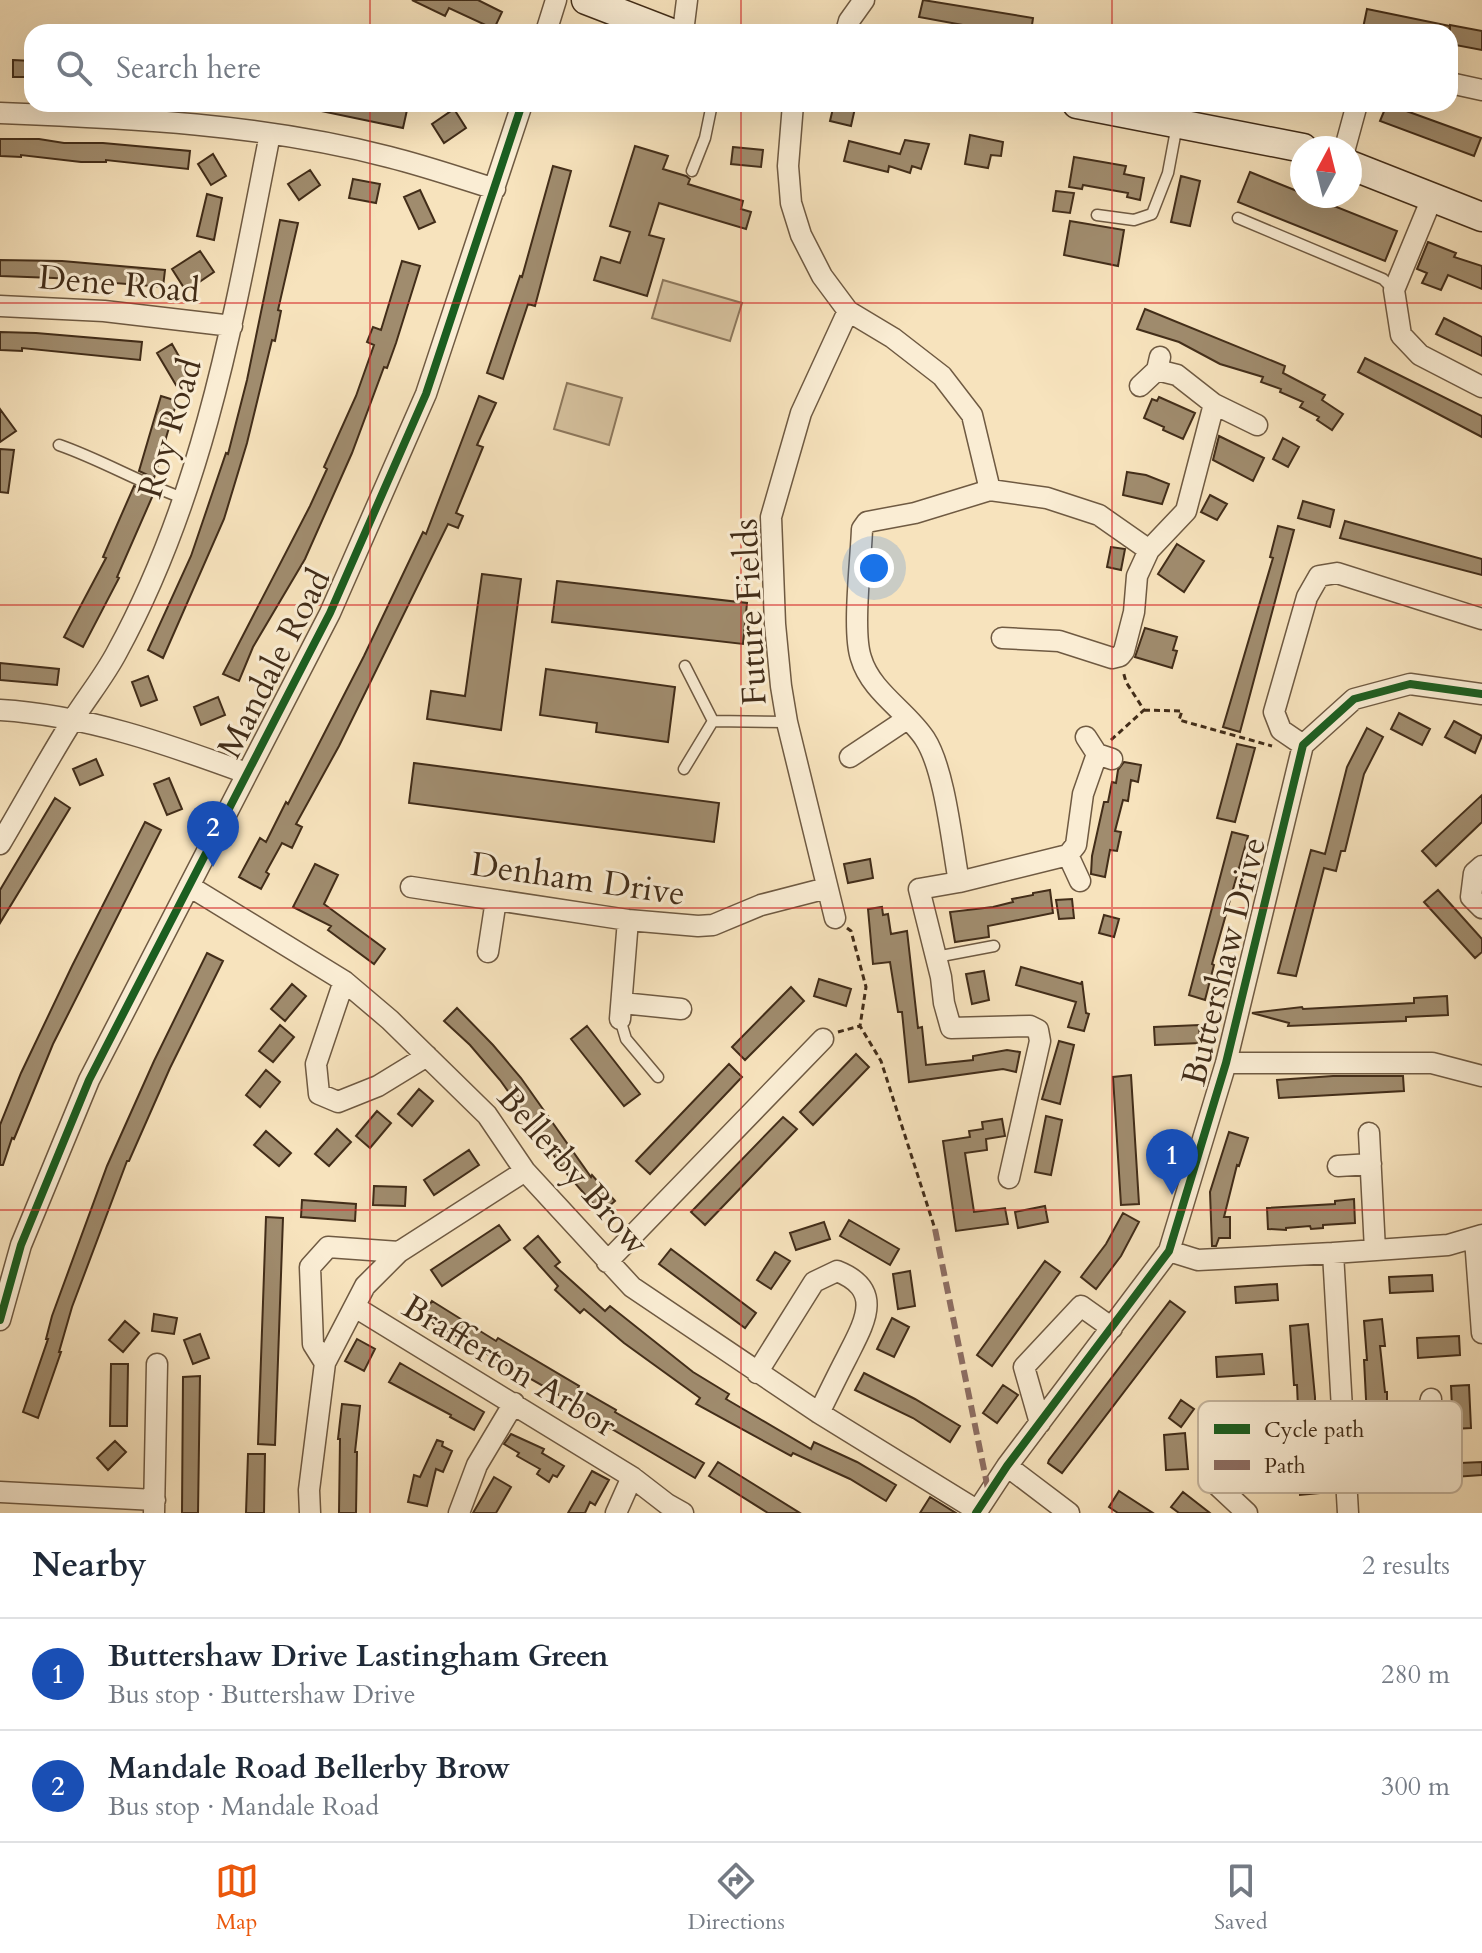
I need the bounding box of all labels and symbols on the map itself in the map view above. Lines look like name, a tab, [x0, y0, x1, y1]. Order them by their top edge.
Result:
north arrow	[1290, 136, 1362, 208]
street label: Dene Road	[36, 254, 201, 314]
street label: Roy Road	[127, 353, 213, 504]
street label: Future Fields	[722, 517, 778, 706]
your location	[854, 548, 894, 588]
street label: Mandale Road	[206, 561, 341, 766]
pin: 2	[187, 801, 239, 867]
street label: Buttershaw Drive	[1171, 832, 1277, 1090]
street label: Denham Drive	[468, 841, 688, 917]
street label: Bellerby Brow	[487, 1076, 660, 1265]
pin: 1	[1146, 1129, 1198, 1195]
street label: Brafferton Arbor	[394, 1284, 625, 1448]
legend	[1198, 1401, 1462, 1493]
text: Cycle path	[1264, 1415, 1364, 1445]
text: Path	[1264, 1451, 1306, 1481]

